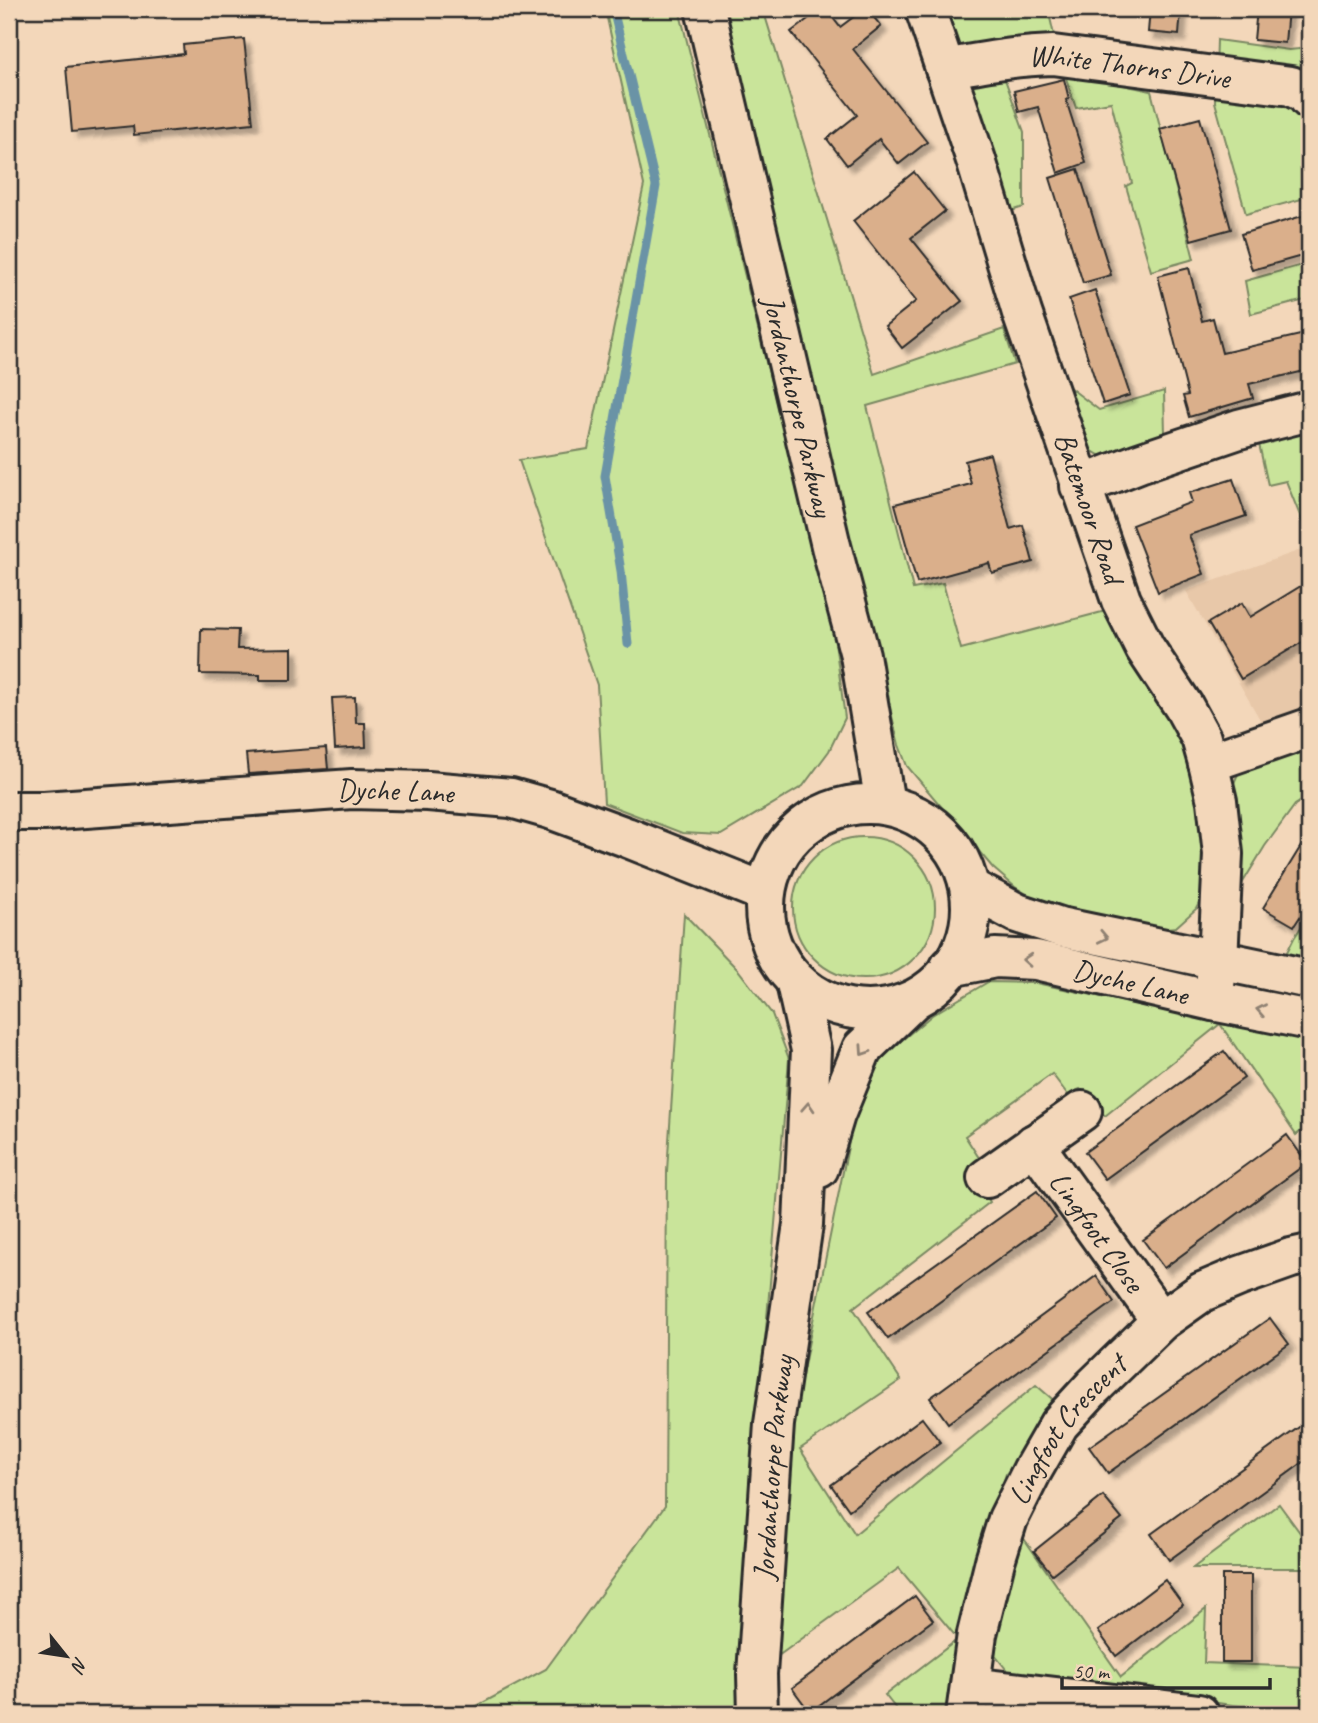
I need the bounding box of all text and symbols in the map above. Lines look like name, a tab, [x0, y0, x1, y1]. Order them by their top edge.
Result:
street label: White Thorns Drive	[1027, 36, 1235, 97]
street label: Jordanthorpe Parkway	[754, 290, 843, 522]
street label: Batemoor Road	[1046, 427, 1134, 592]
street label: Dyche Lane	[335, 770, 457, 812]
one-way arrow	[1097, 928, 1109, 943]
street label: Dyche Lane	[1069, 950, 1194, 1014]
one-way arrow	[1021, 953, 1032, 968]
one-way arrow	[1255, 1004, 1267, 1019]
one-way arrow	[860, 1043, 873, 1056]
one-way arrow	[800, 1101, 815, 1112]
street label: Lingfoot Close	[1041, 1164, 1154, 1301]
street label: Lingfoot Crescent	[999, 1343, 1137, 1511]
street label: Jordanthorpe Parkway	[744, 1351, 803, 1583]
north arrow	[32, 1622, 102, 1692]
scale bar	[1062, 1646, 1271, 1690]
text: N	[65, 1653, 93, 1678]
text: 50 m	[1073, 1658, 1111, 1684]

